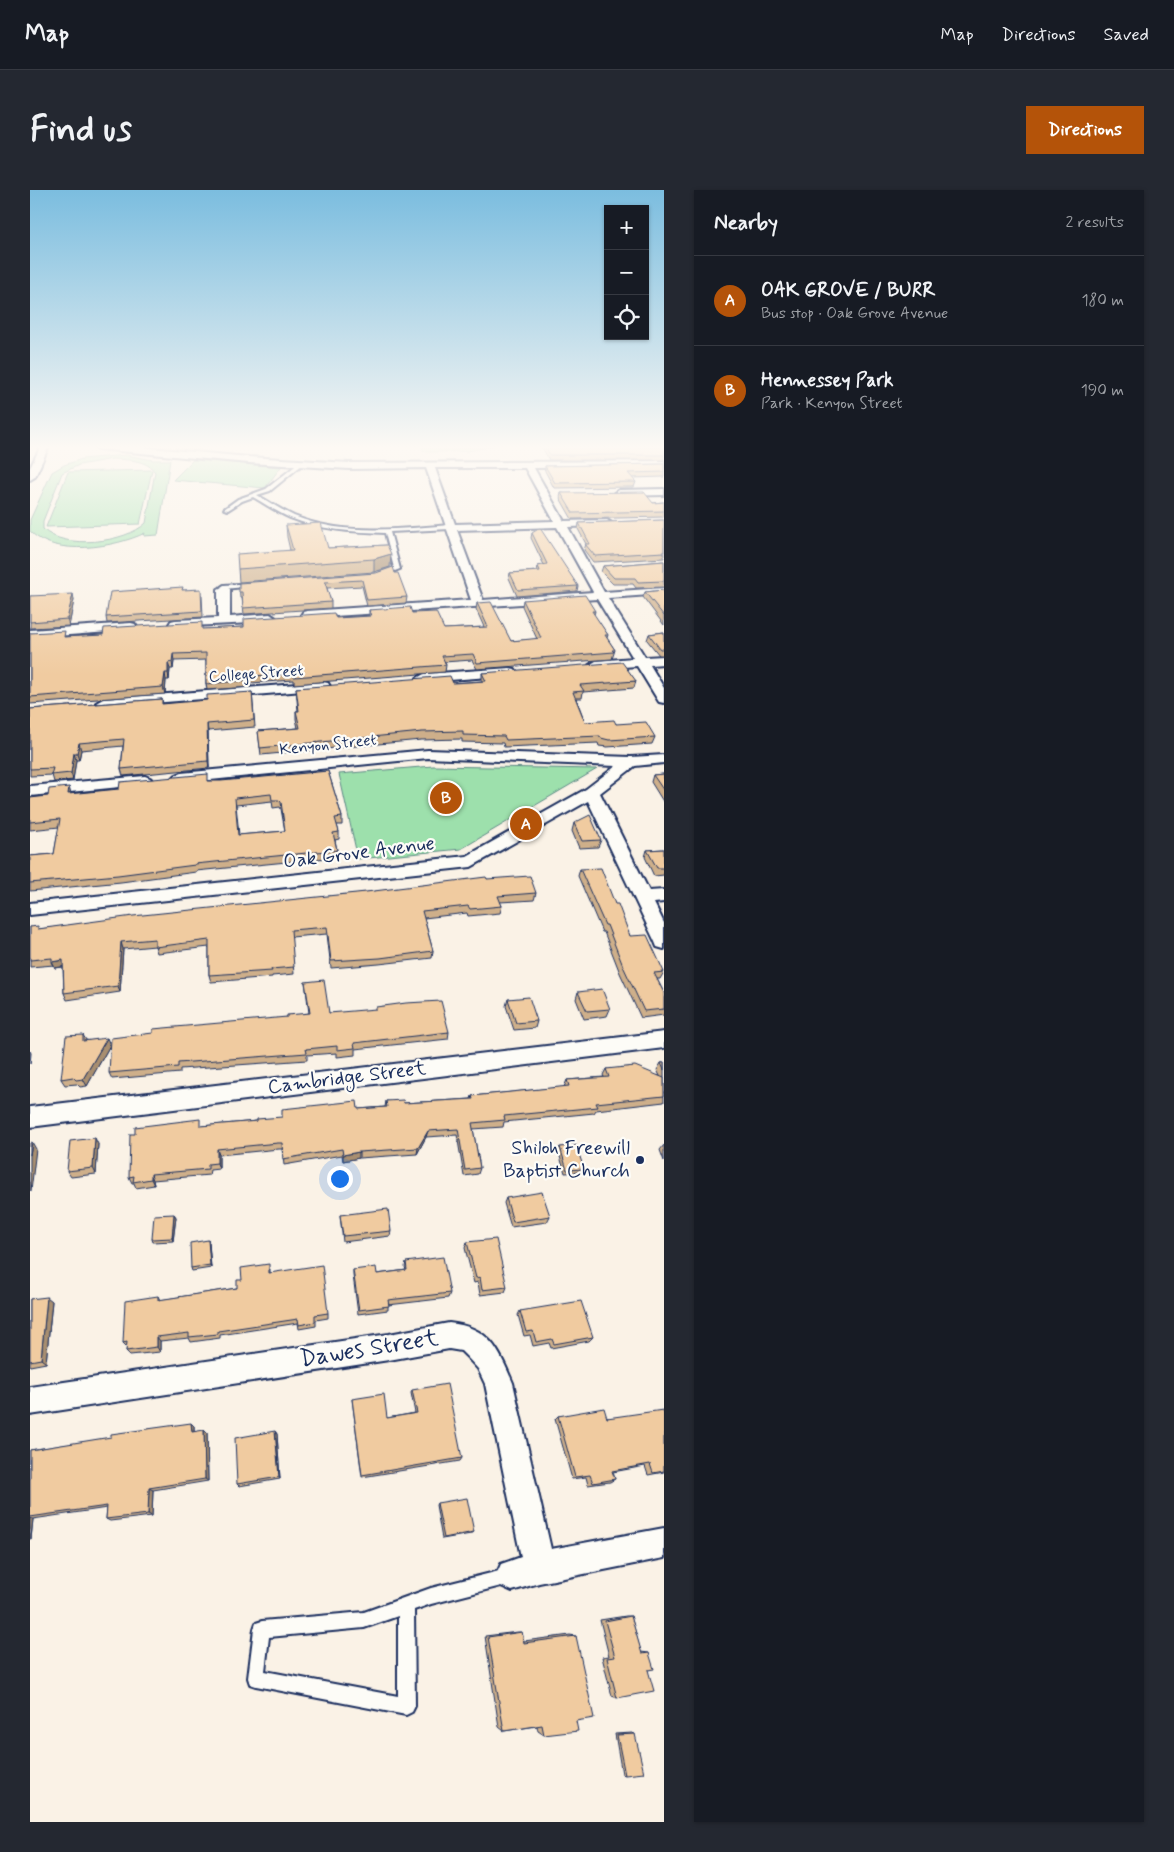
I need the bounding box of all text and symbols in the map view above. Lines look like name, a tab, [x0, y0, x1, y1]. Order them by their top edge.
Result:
text: Map	[25, 19, 69, 50]
text: Map	[941, 23, 974, 47]
text: Directions	[1002, 23, 1076, 47]
text: Saved	[1104, 23, 1149, 47]
button: Directions	[1026, 106, 1144, 154]
text: Find us	[30, 107, 132, 153]
map controls	[604, 205, 649, 340]
button: +	[604, 205, 649, 250]
text: Nearby	[714, 209, 778, 237]
text: 2 results	[1066, 212, 1124, 233]
button: −	[604, 250, 649, 295]
text: OAK GROVE / BURR	[761, 278, 935, 303]
text: A	[725, 290, 735, 311]
text: 180 m	[1081, 290, 1124, 311]
button: locate	[604, 295, 649, 340]
text: Bus stop · Oak Grove Avenue	[761, 303, 948, 324]
text: Hennessey Park	[761, 368, 893, 393]
text: B	[725, 380, 735, 401]
text: 190 m	[1081, 380, 1124, 401]
text: Park · Kenyon Street	[761, 393, 903, 414]
street label: College Street	[208, 660, 304, 688]
street label: Kenyon Street	[278, 729, 378, 761]
pin: B	[430, 779, 462, 817]
pin: A	[510, 805, 542, 843]
street label: Oak Grove Avenue	[282, 830, 436, 876]
street label: Cambridge Street	[266, 1055, 428, 1102]
place label: Shiloh Freewill Baptist Church	[503, 1135, 630, 1185]
marker: Shiloh Freewill Baptist Church	[634, 1154, 646, 1166]
your location	[327, 1166, 353, 1192]
street label: Dawes Street	[297, 1323, 441, 1375]

